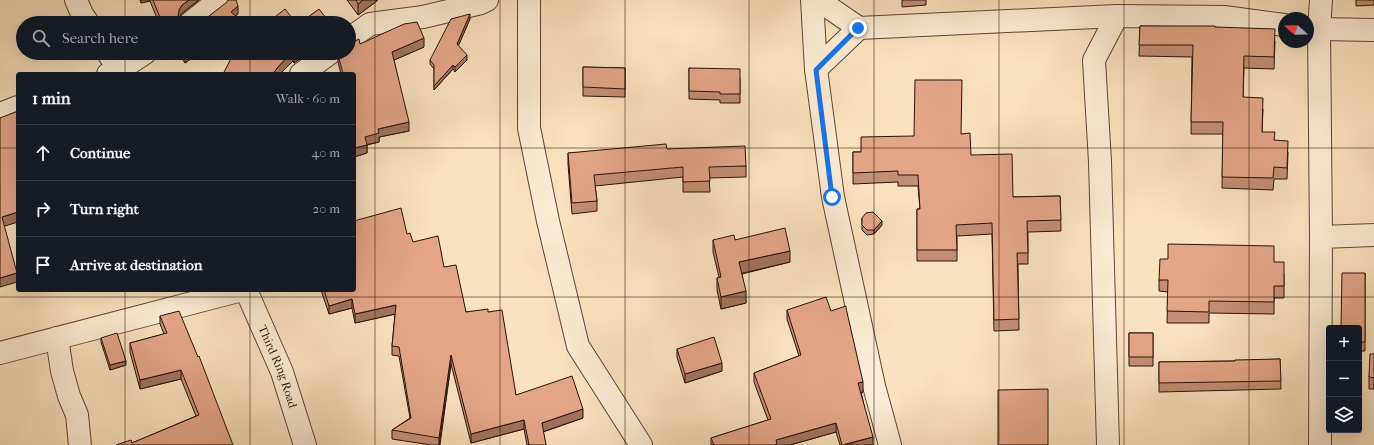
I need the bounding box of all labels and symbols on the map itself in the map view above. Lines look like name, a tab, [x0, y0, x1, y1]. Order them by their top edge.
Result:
north arrow	[1278, 12, 1314, 48]
route end	[849, 19, 867, 37]
route start	[823, 188, 841, 206]
street label: Third Ring Road	[255, 323, 300, 410]

